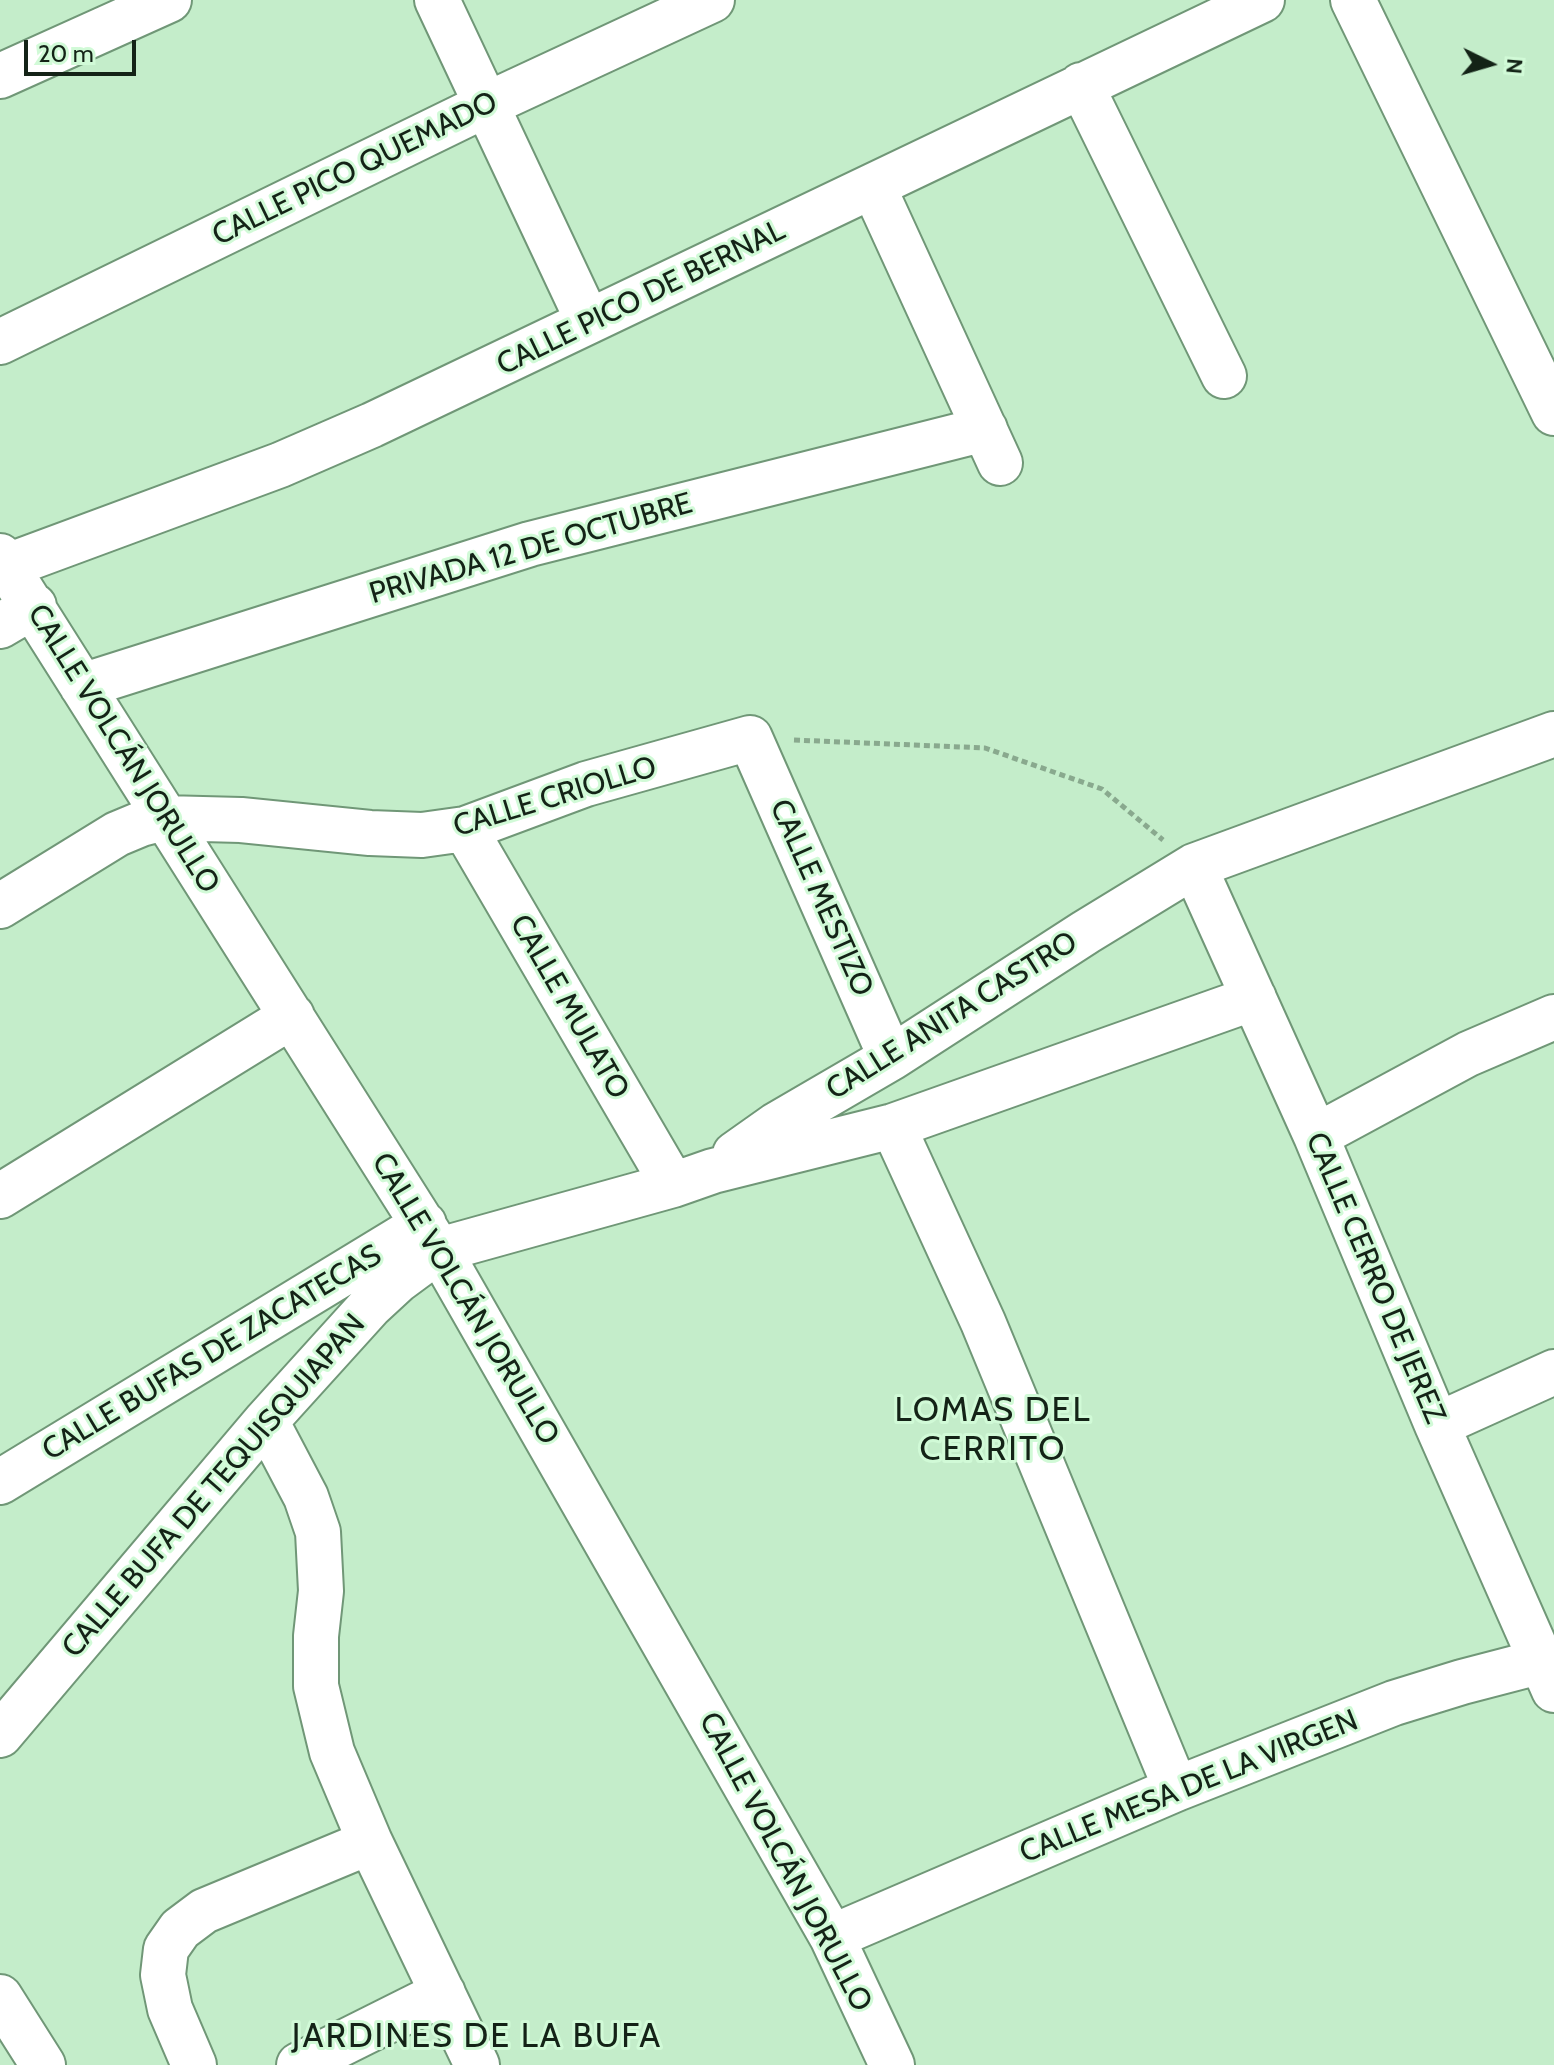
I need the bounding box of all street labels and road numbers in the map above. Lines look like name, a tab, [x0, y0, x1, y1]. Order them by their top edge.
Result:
street label: CALLE PICO QUEMADO	[207, 84, 503, 254]
street label: CALLE PICO DE BERNAL	[491, 213, 791, 383]
street label: PRIVADA 12 DE OCTUBRE	[365, 486, 697, 612]
street label: CALLE VOLCÁN JORULLO	[19, 598, 227, 900]
street label: CALLE CRIOLLO	[449, 749, 661, 845]
street label: CALLE MESTIZO	[762, 794, 880, 1002]
street label: CALLE MULATO	[502, 909, 636, 1105]
street label: CALLE ANITA CASTRO	[820, 924, 1084, 1108]
street label: CALLE CERRO DE JEREZ	[1297, 1127, 1453, 1429]
street label: CALLE VOLCÁN JORULLO	[364, 1147, 566, 1451]
street label: CALLE BUFAS DE ZACATECAS	[36, 1237, 388, 1469]
street label: CALLE BUFA DE TEQUISQUIAPAN	[55, 1307, 373, 1665]
street label: CALLE MESA DE LA VIRGEN	[1015, 1703, 1363, 1871]
street label: CALLE VOLCÁN JORULLO	[691, 1706, 879, 2018]

